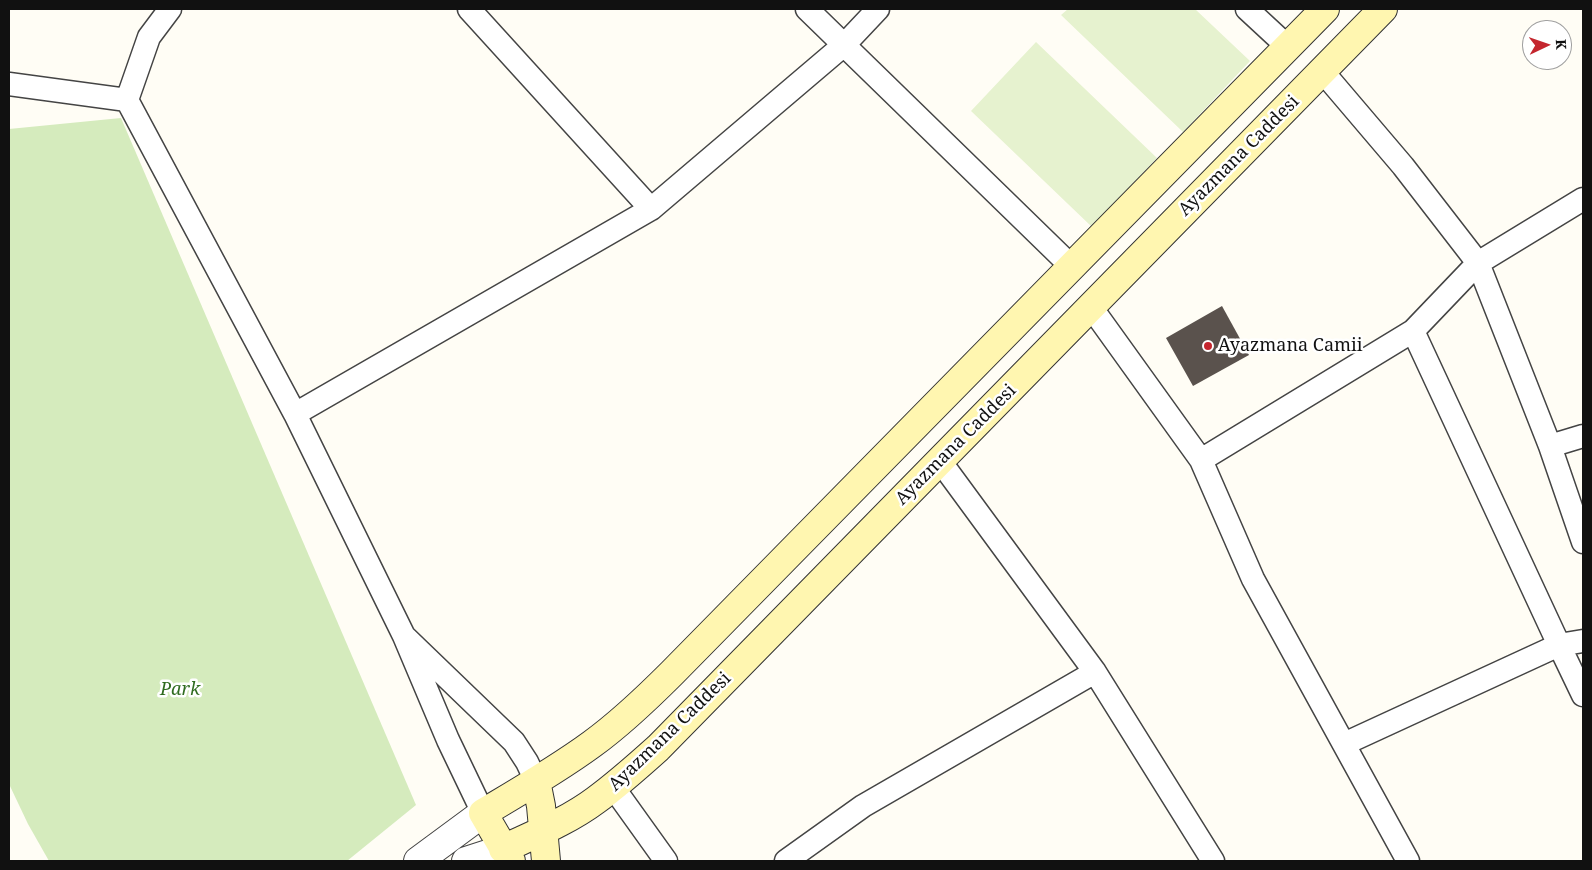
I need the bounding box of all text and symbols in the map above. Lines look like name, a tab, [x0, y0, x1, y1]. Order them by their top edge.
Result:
north arrow	[1522, 20, 1572, 70]
text: K	[1552, 39, 1571, 50]
street label: Ayazmana Caddesi	[1174, 91, 1304, 221]
place label: Ayazmana Camii	[1218, 335, 1363, 357]
marker: Ayazmana Camii	[1202, 340, 1214, 352]
street label: Ayazmana Caddesi	[891, 380, 1021, 510]
street label: Ayazmana Caddesi	[604, 668, 736, 796]
park label: Park	[160, 679, 200, 701]

